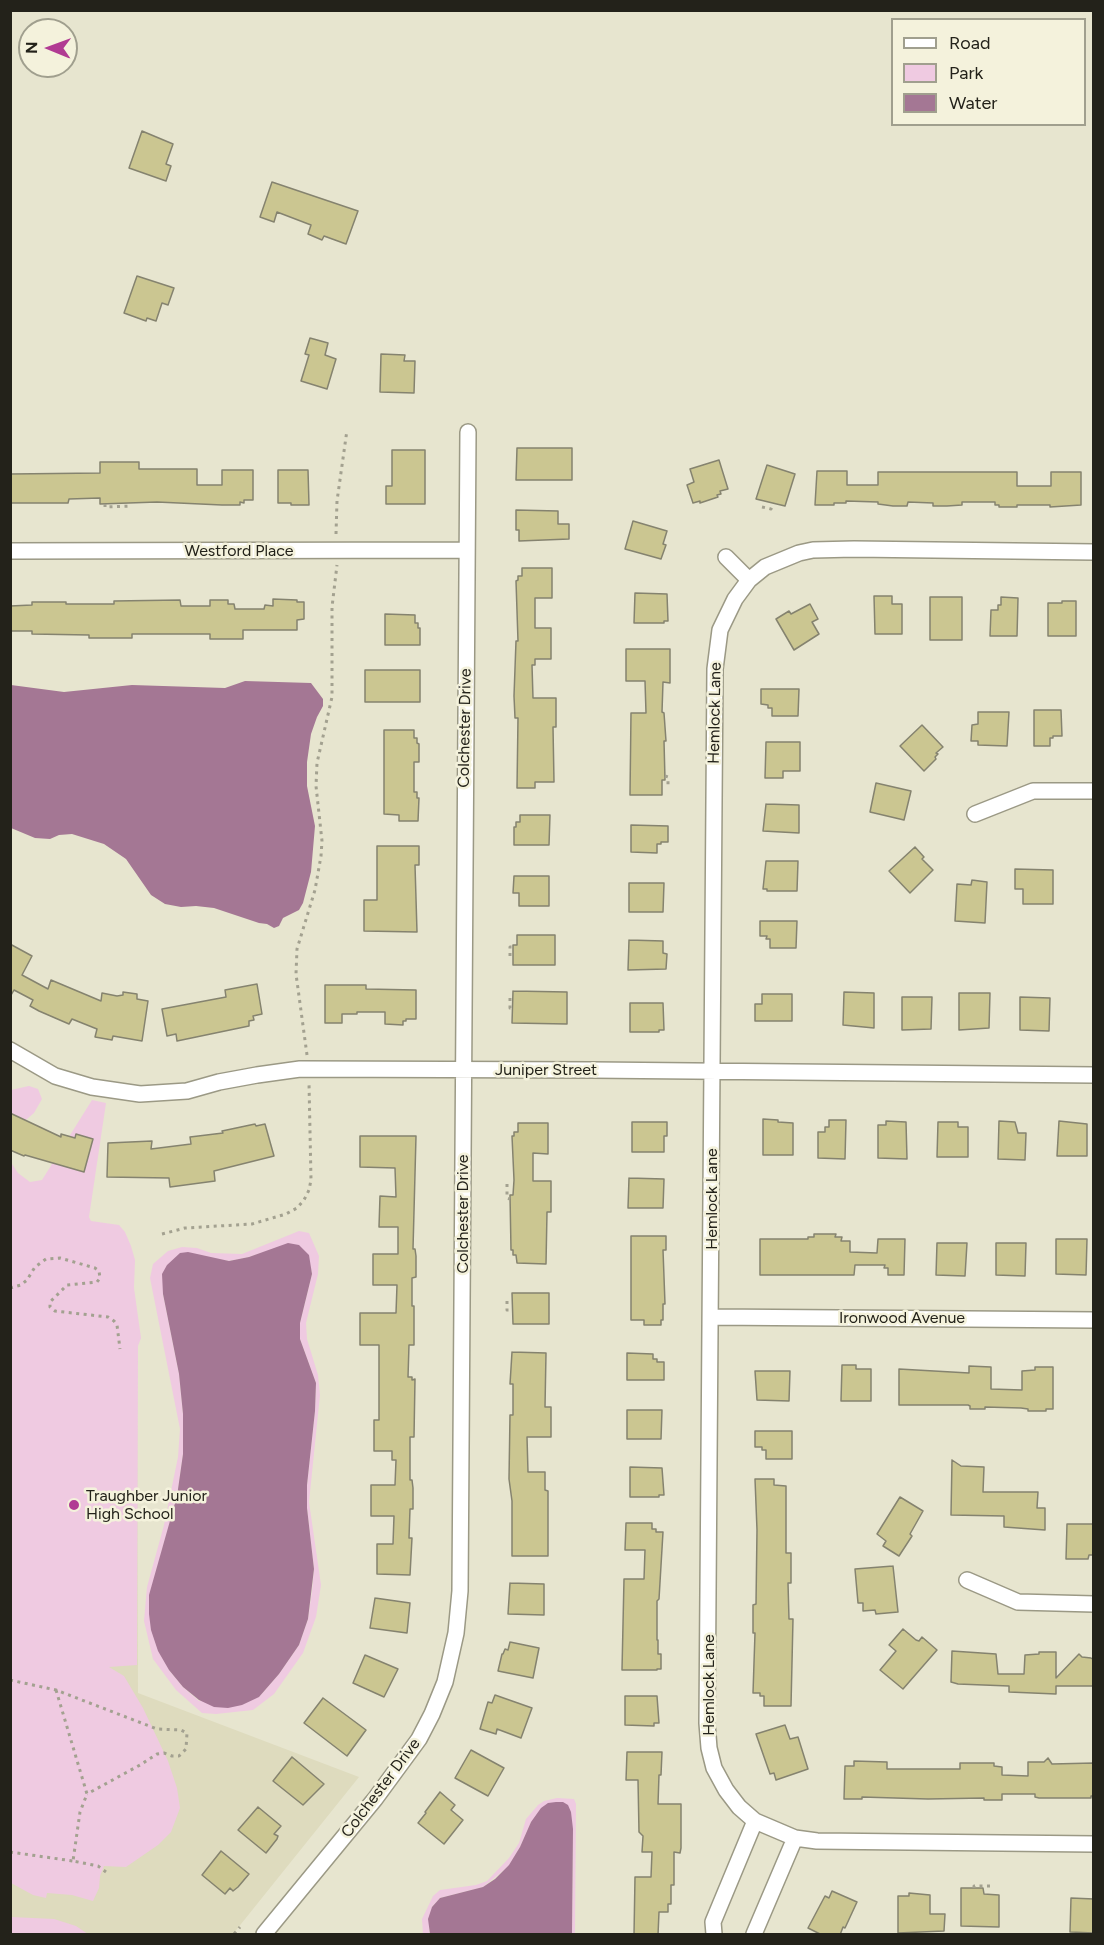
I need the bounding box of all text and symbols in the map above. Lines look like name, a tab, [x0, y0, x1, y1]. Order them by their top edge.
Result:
north arrow	[18, 18, 78, 78]
legend	[891, 18, 1086, 126]
text: Road	[949, 32, 990, 54]
text: N	[22, 41, 41, 54]
text: Park	[949, 62, 983, 84]
text: Water	[949, 92, 997, 114]
street label: Westford Place	[184, 541, 294, 561]
street label: Hemlock Lane	[705, 662, 725, 764]
street label: Colchester Drive	[454, 668, 476, 788]
street label: Juniper Street	[495, 1060, 597, 1080]
street label: Hemlock Lane	[702, 1148, 722, 1250]
street label: Colchester Drive	[453, 1154, 473, 1274]
street label: Ironwood Avenue	[839, 1308, 965, 1328]
place label: Traughber Junior High School	[86, 1486, 207, 1524]
marker: Traughber Junior High School	[67, 1498, 81, 1512]
street label: Hemlock Lane	[699, 1634, 719, 1736]
street label: Colchester Drive	[337, 1735, 425, 1841]

